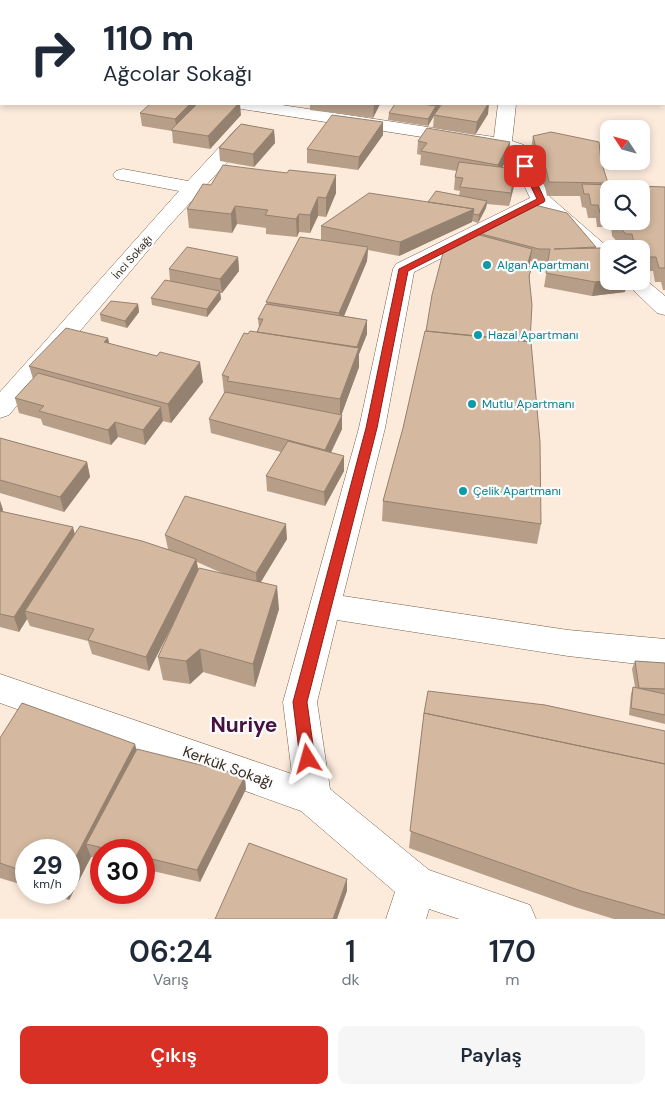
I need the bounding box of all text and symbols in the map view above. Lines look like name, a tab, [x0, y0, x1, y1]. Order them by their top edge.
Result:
text: 110 m	[103, 15, 194, 61]
icon: right	[20, 20, 85, 85]
text: Ağcolar Sokağı	[103, 59, 252, 88]
north arrow	[600, 120, 650, 170]
map controls	[600, 120, 650, 290]
pin	[504, 145, 546, 187]
icon: arrive	[511, 152, 539, 180]
button: search	[600, 180, 650, 230]
street label: İnci Sokağı	[109, 232, 155, 282]
button: layers	[600, 240, 650, 290]
place label: Algan Apartmanı	[497, 257, 589, 273]
marker: Algan Apartmanı	[481, 259, 493, 271]
place label: Hazal Apartmanı	[488, 327, 579, 343]
marker: Hazal Apartmanı	[472, 329, 484, 341]
place label: Mutlu Apartmanı	[482, 396, 574, 412]
marker: Mutlu Apartmanı	[466, 398, 478, 410]
place label: Çelik Apartmanı	[473, 483, 561, 499]
marker: Çelik Apartmanı	[457, 485, 469, 497]
district label: Nuriye	[211, 711, 277, 739]
position arrow	[281, 732, 333, 784]
street label: Kerkük Sokağı	[180, 741, 276, 793]
speed limit sign: 30	[90, 839, 155, 904]
text: 29	[32, 849, 63, 882]
text: km/h	[33, 876, 62, 892]
text: 06:24	[129, 932, 212, 971]
text: 1	[345, 932, 356, 971]
text: 170	[489, 932, 536, 971]
text: Varış	[153, 969, 189, 990]
text: dk	[341, 969, 360, 990]
text: m	[505, 969, 519, 990]
button: Çıkış	[20, 1026, 328, 1084]
button: Paylaş	[338, 1026, 645, 1084]

